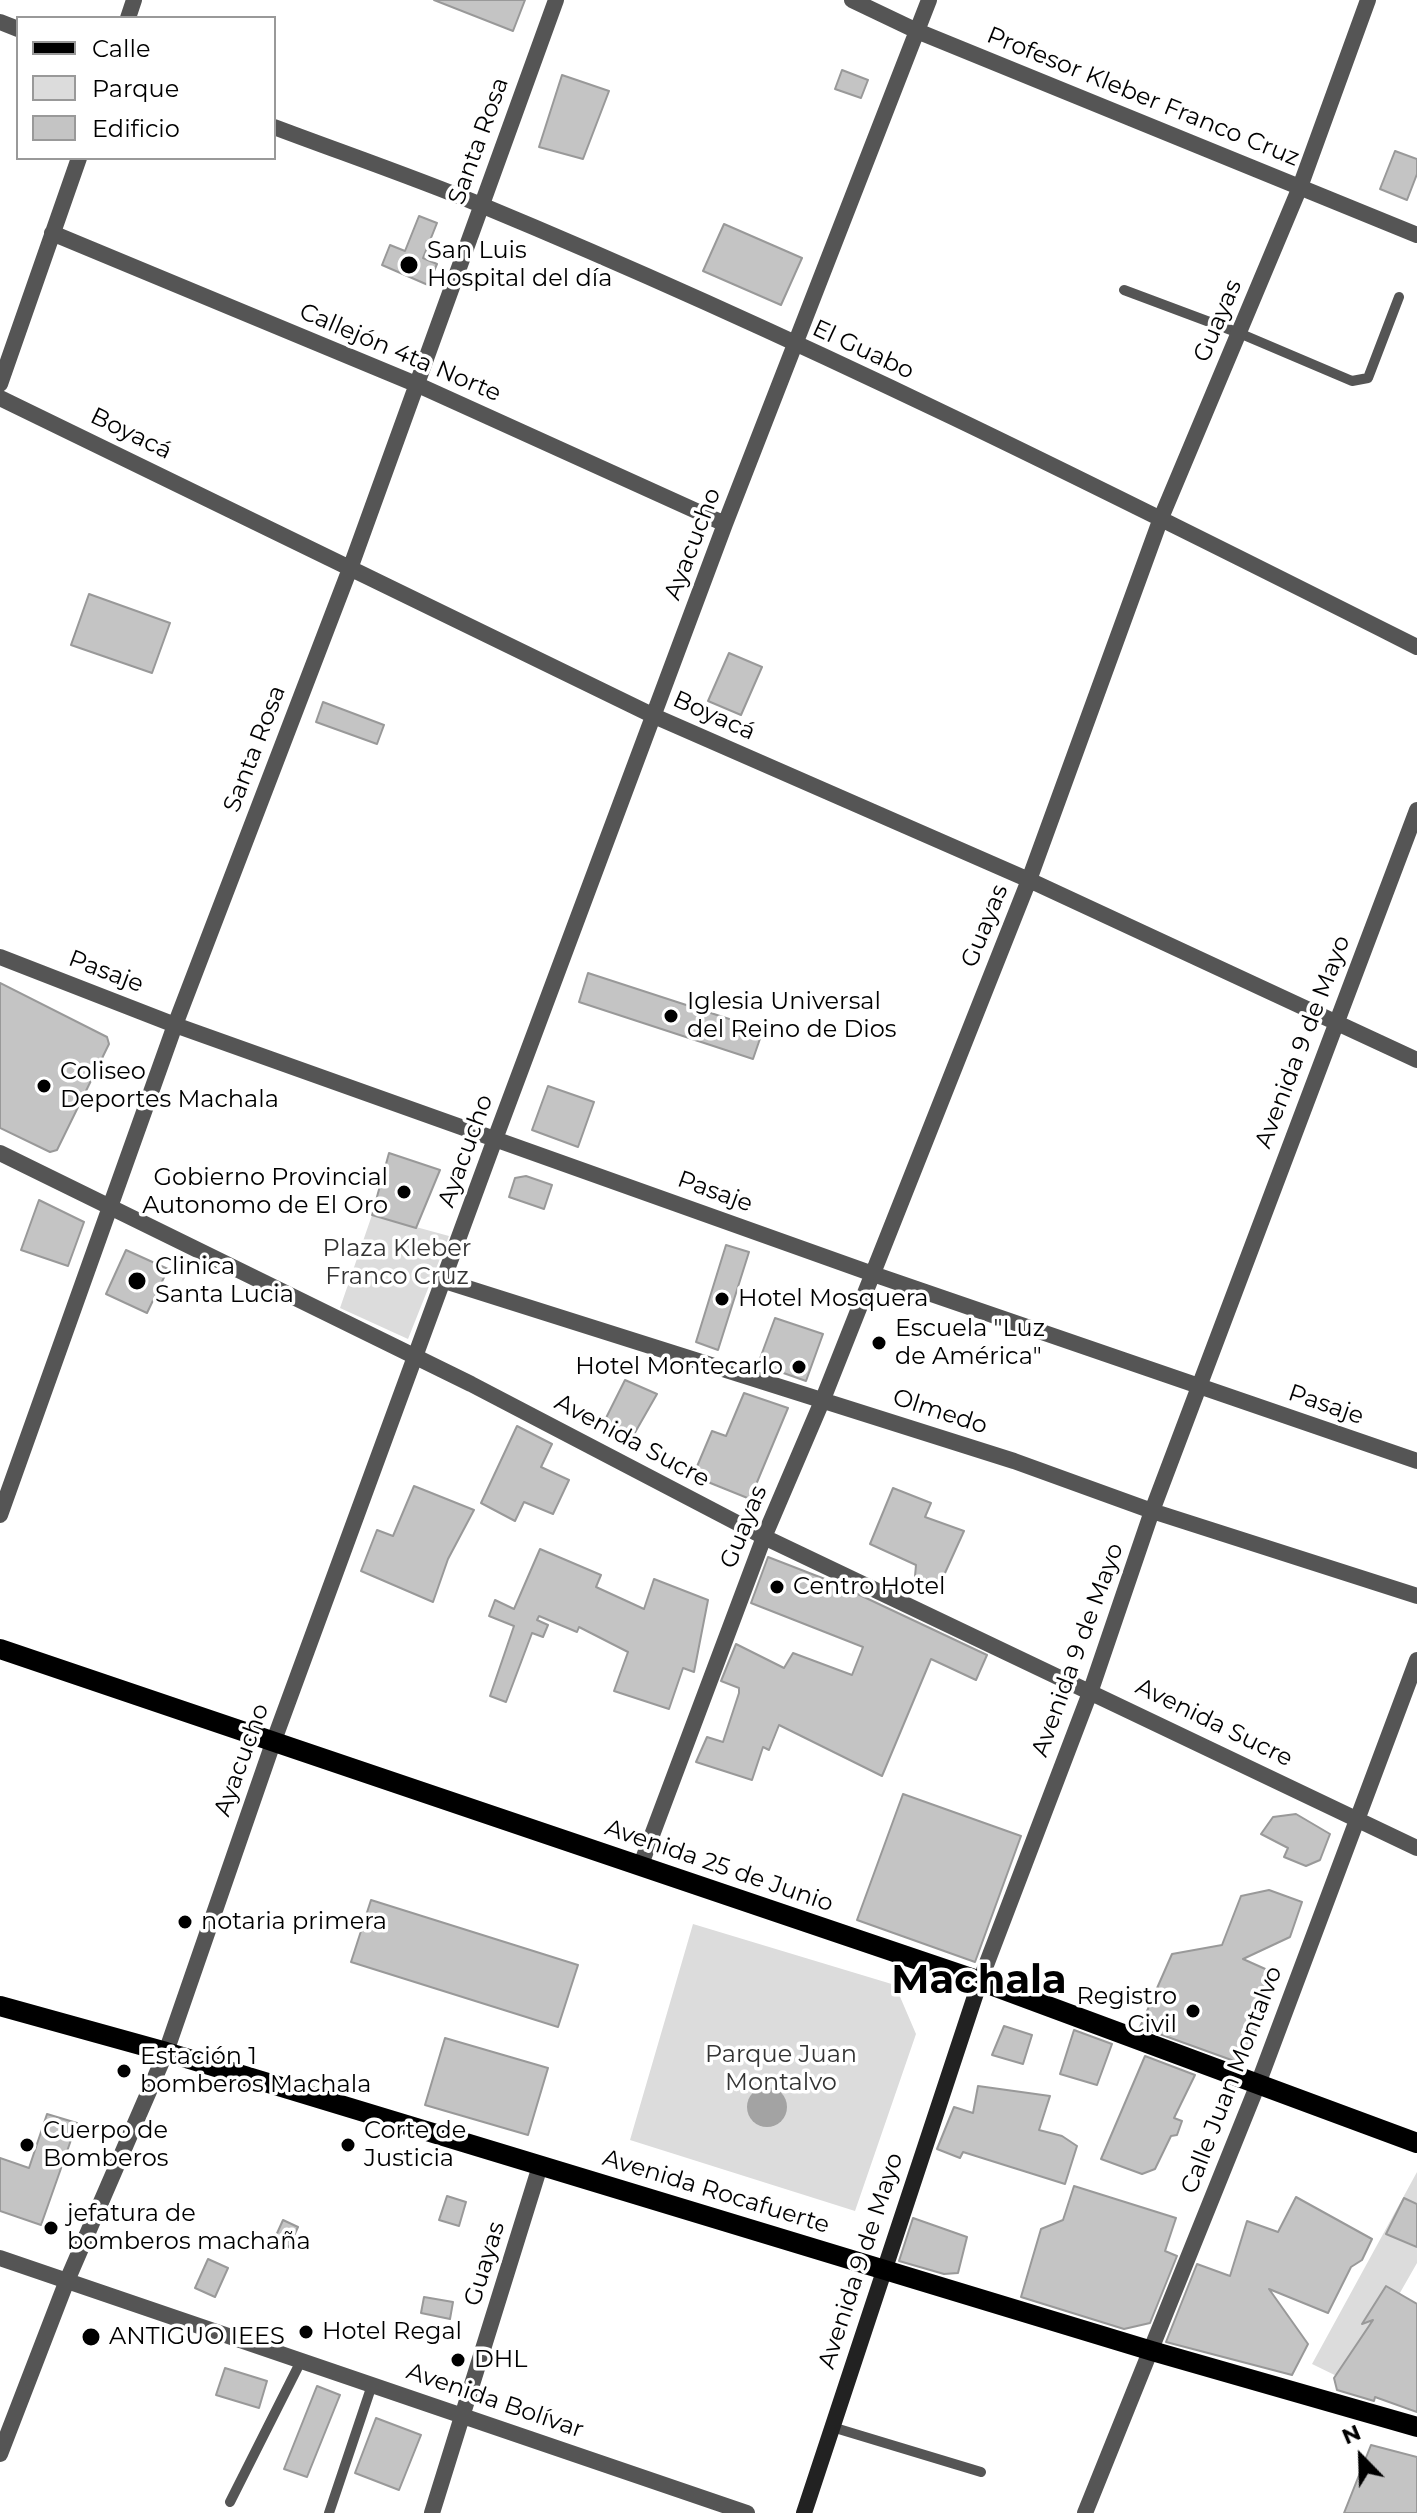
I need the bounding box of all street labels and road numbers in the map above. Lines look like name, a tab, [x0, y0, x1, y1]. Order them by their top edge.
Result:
street label: Profesor Kleber Franco Cruz	[983, 21, 1303, 173]
street label: Santa Rosa	[443, 74, 515, 208]
street label: Guayas	[1188, 275, 1248, 367]
street label: Callejón 4ta Norte	[295, 297, 505, 409]
street label: El Guabo	[808, 314, 918, 386]
street label: Boyacá	[86, 402, 176, 466]
street label: Ayacucho	[658, 484, 728, 604]
street label: Santa Rosa	[218, 682, 292, 816]
street label: Boyacá	[668, 685, 760, 747]
street label: Guayas	[955, 880, 1015, 972]
street label: Avenida 9 de Mayo	[1249, 932, 1357, 1152]
street label: Pasaje	[64, 945, 148, 999]
street label: Ayacucho	[432, 1091, 500, 1211]
street label: Pasaje	[673, 1165, 757, 1219]
street label: Pasaje	[1284, 1379, 1368, 1431]
street label: Olmedo	[889, 1383, 991, 1441]
street label: Avenida Sucre	[550, 1388, 714, 1494]
street label: Guayas	[714, 1481, 774, 1573]
street label: Avenida 9 de Mayo	[1026, 1539, 1130, 1761]
street label: Avenida Sucre	[1131, 1673, 1297, 1773]
street label: Ayacucho	[208, 1700, 276, 1820]
street label: Avenida 25 de Junio	[601, 1813, 837, 1919]
street label: Calle Juan Montalvo	[1175, 1962, 1289, 2198]
street label: Avenida Rocafuerte	[599, 2144, 833, 2240]
street label: Avenida 9 de Mayo	[812, 2149, 910, 2373]
street label: Guayas	[459, 2218, 511, 2310]
street label: Avenida Bolívar	[403, 2357, 587, 2445]

